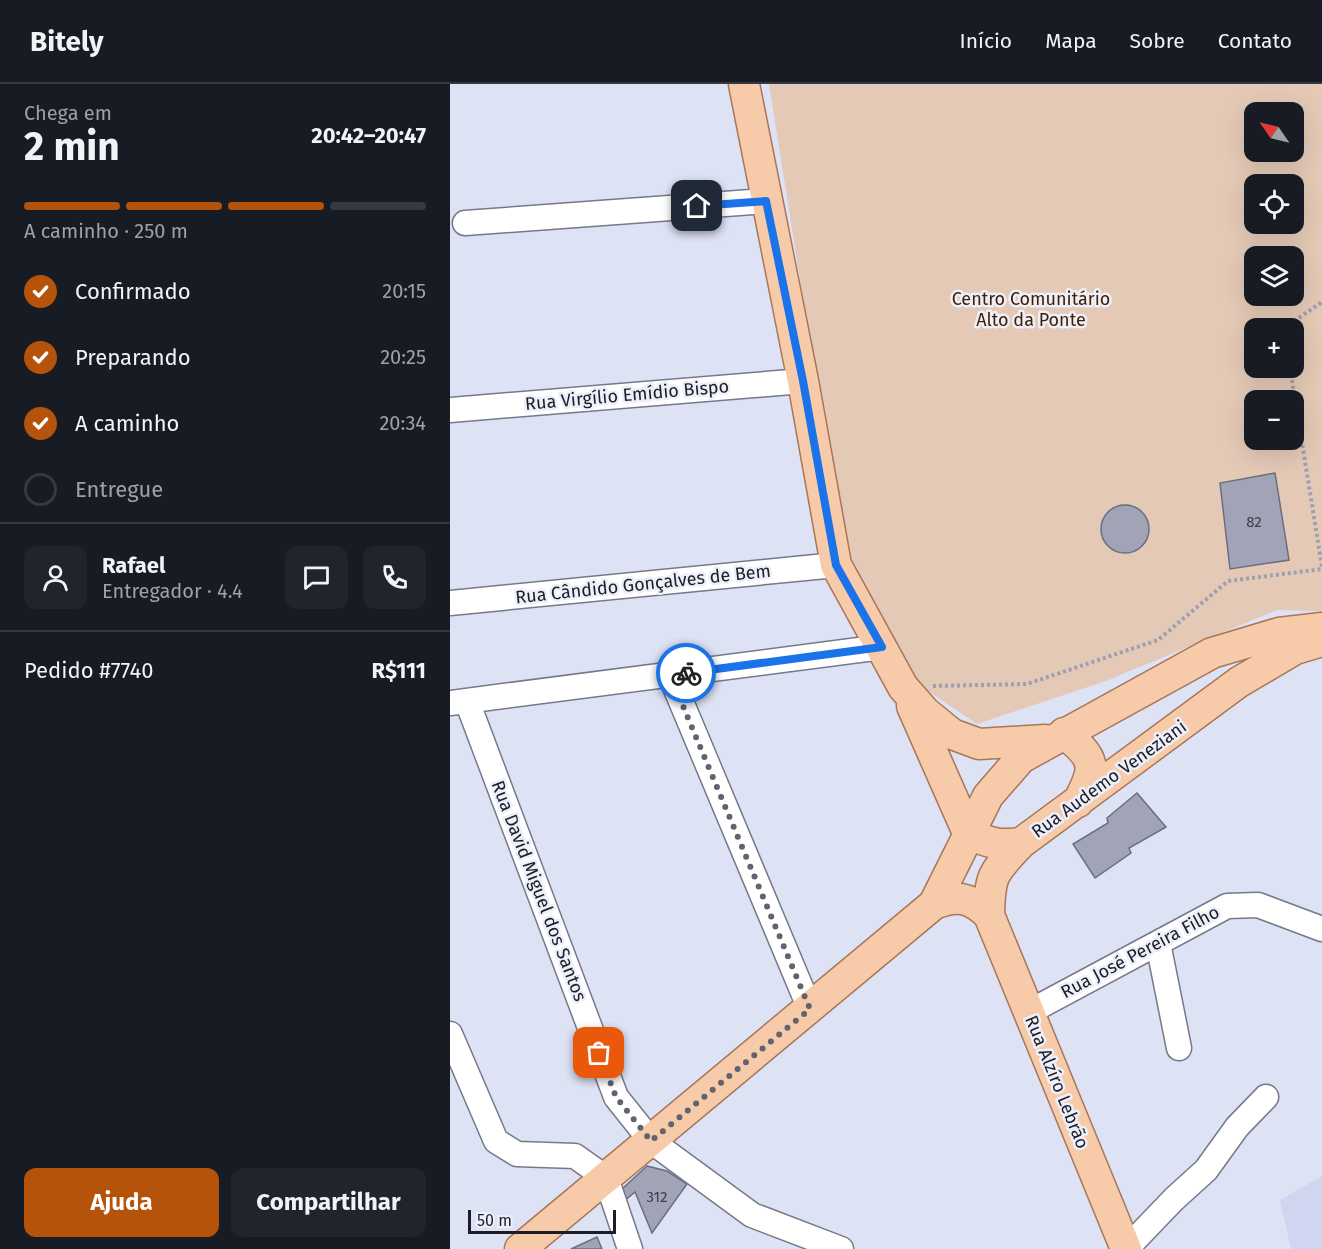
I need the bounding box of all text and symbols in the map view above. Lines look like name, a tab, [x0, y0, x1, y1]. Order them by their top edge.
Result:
text: Bitely	[30, 25, 103, 58]
text: Início	[959, 28, 1012, 54]
text: Mapa	[1045, 28, 1097, 54]
text: Sobre	[1130, 28, 1185, 54]
text: Contato	[1218, 28, 1292, 54]
text: Chega em	[24, 101, 112, 125]
north arrow	[1244, 102, 1304, 162]
map controls	[1244, 102, 1304, 450]
text: 20:42–20:47	[311, 122, 426, 149]
text: 2 min	[24, 124, 120, 170]
button: locate	[1244, 174, 1304, 234]
pin	[671, 180, 722, 231]
icon: home	[680, 189, 713, 222]
text: A caminho · 250 m	[24, 219, 188, 243]
button: layers	[1244, 246, 1304, 306]
icon: check	[24, 275, 57, 308]
text: Confirmado	[75, 278, 191, 305]
text: 20:15	[382, 279, 426, 303]
park label: Centro Comunitário Alto da Ponte	[952, 288, 1110, 331]
button: +	[1244, 318, 1304, 378]
icon: check	[24, 341, 57, 374]
text: Preparando	[75, 344, 191, 371]
text: 20:25	[380, 345, 426, 369]
street label: Rua Virgílio Emídio Bispo	[524, 375, 730, 415]
button: −	[1244, 390, 1304, 450]
icon: check	[24, 407, 57, 440]
text: A caminho	[75, 410, 179, 437]
text: 20:34	[379, 411, 426, 435]
text: Entregue	[75, 476, 163, 503]
house number: 82	[1246, 513, 1262, 531]
button: person	[24, 546, 87, 609]
button: chat	[285, 546, 348, 609]
button: phone	[363, 546, 426, 609]
text: Rafael	[102, 552, 165, 579]
street label: Rua Cândido Gonçalves de Bem	[514, 560, 772, 608]
text: Entregador · 4.4	[102, 579, 243, 603]
courier	[656, 643, 716, 703]
text: Pedido #7740	[24, 657, 153, 684]
text: R$111	[372, 657, 426, 684]
icon: bike	[670, 657, 703, 690]
street label: Rua Audemo Veneziani	[1027, 715, 1191, 843]
street label: Rua David Miguel dos Santos	[487, 778, 591, 1004]
street label: Rua José Pereira Filho	[1057, 901, 1223, 1003]
street label: Rua Alzíro Lebrão	[1020, 1012, 1094, 1152]
pin	[573, 1027, 624, 1078]
icon: bag	[582, 1036, 615, 1069]
button: Ajuda	[24, 1168, 219, 1237]
button: Compartilhar	[231, 1168, 426, 1237]
house number: 312	[646, 1188, 668, 1206]
scale bar	[468, 1207, 616, 1234]
text: 50 m	[477, 1211, 512, 1230]

